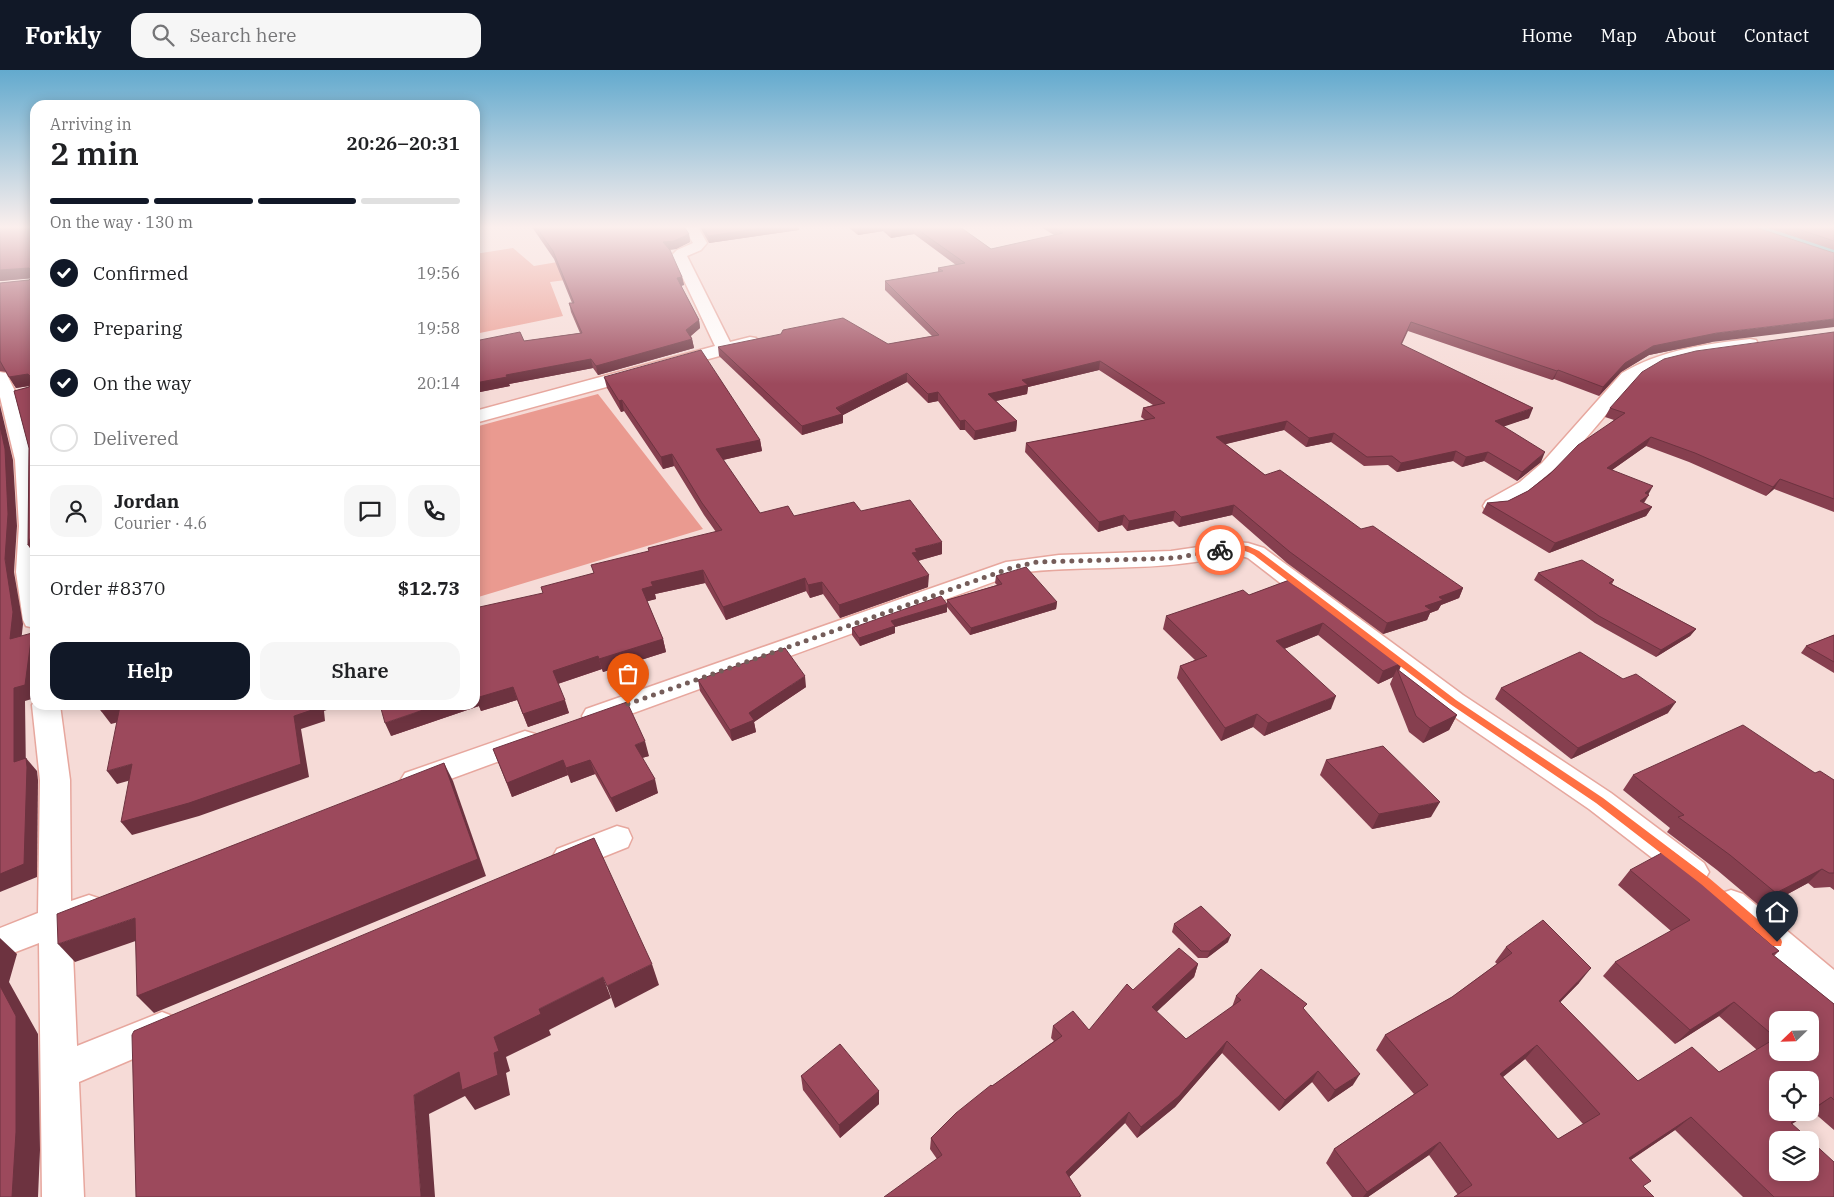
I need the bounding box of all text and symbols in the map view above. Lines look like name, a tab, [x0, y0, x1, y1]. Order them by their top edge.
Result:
search box	[131, 13, 481, 58]
text: Forkly	[25, 19, 101, 51]
icon: search	[149, 21, 177, 49]
text: Search here	[189, 23, 296, 47]
text: Home	[1521, 24, 1573, 47]
text: Map	[1601, 24, 1637, 47]
text: About	[1665, 24, 1716, 47]
text: Contact	[1744, 24, 1809, 47]
text: Arriving in	[50, 114, 132, 134]
text: 20:26–20:31	[346, 131, 460, 155]
text: 2 min	[50, 132, 139, 174]
text: On the way · 130 m	[50, 212, 193, 232]
icon: check	[50, 259, 78, 287]
text: Confirmed	[93, 261, 188, 285]
text: 19:56	[417, 263, 460, 283]
icon: check	[50, 314, 78, 342]
text: Preparing	[93, 316, 182, 340]
text: 19:58	[417, 318, 460, 338]
icon: check	[50, 369, 78, 397]
text: On the way	[93, 371, 191, 395]
text: 20:14	[417, 373, 460, 393]
text: Delivered	[93, 426, 179, 450]
button: person	[50, 485, 102, 537]
button: chat	[344, 485, 396, 537]
button: phone	[408, 485, 460, 537]
text: Jordan	[114, 489, 179, 513]
text: Courier · 4.6	[114, 513, 207, 533]
courier	[1195, 525, 1245, 575]
icon: bike	[1206, 536, 1234, 564]
text: Order #8370	[50, 576, 165, 600]
text: $12.73	[398, 576, 460, 600]
button: Help	[50, 642, 250, 700]
button: Share	[260, 642, 460, 700]
pin	[607, 653, 649, 704]
icon: bag	[614, 660, 642, 688]
pin	[1756, 891, 1798, 942]
icon: home	[1763, 898, 1791, 926]
north arrow	[1769, 1011, 1819, 1061]
map controls	[1769, 1011, 1819, 1181]
button: locate	[1769, 1071, 1819, 1121]
button: layers	[1769, 1131, 1819, 1181]

